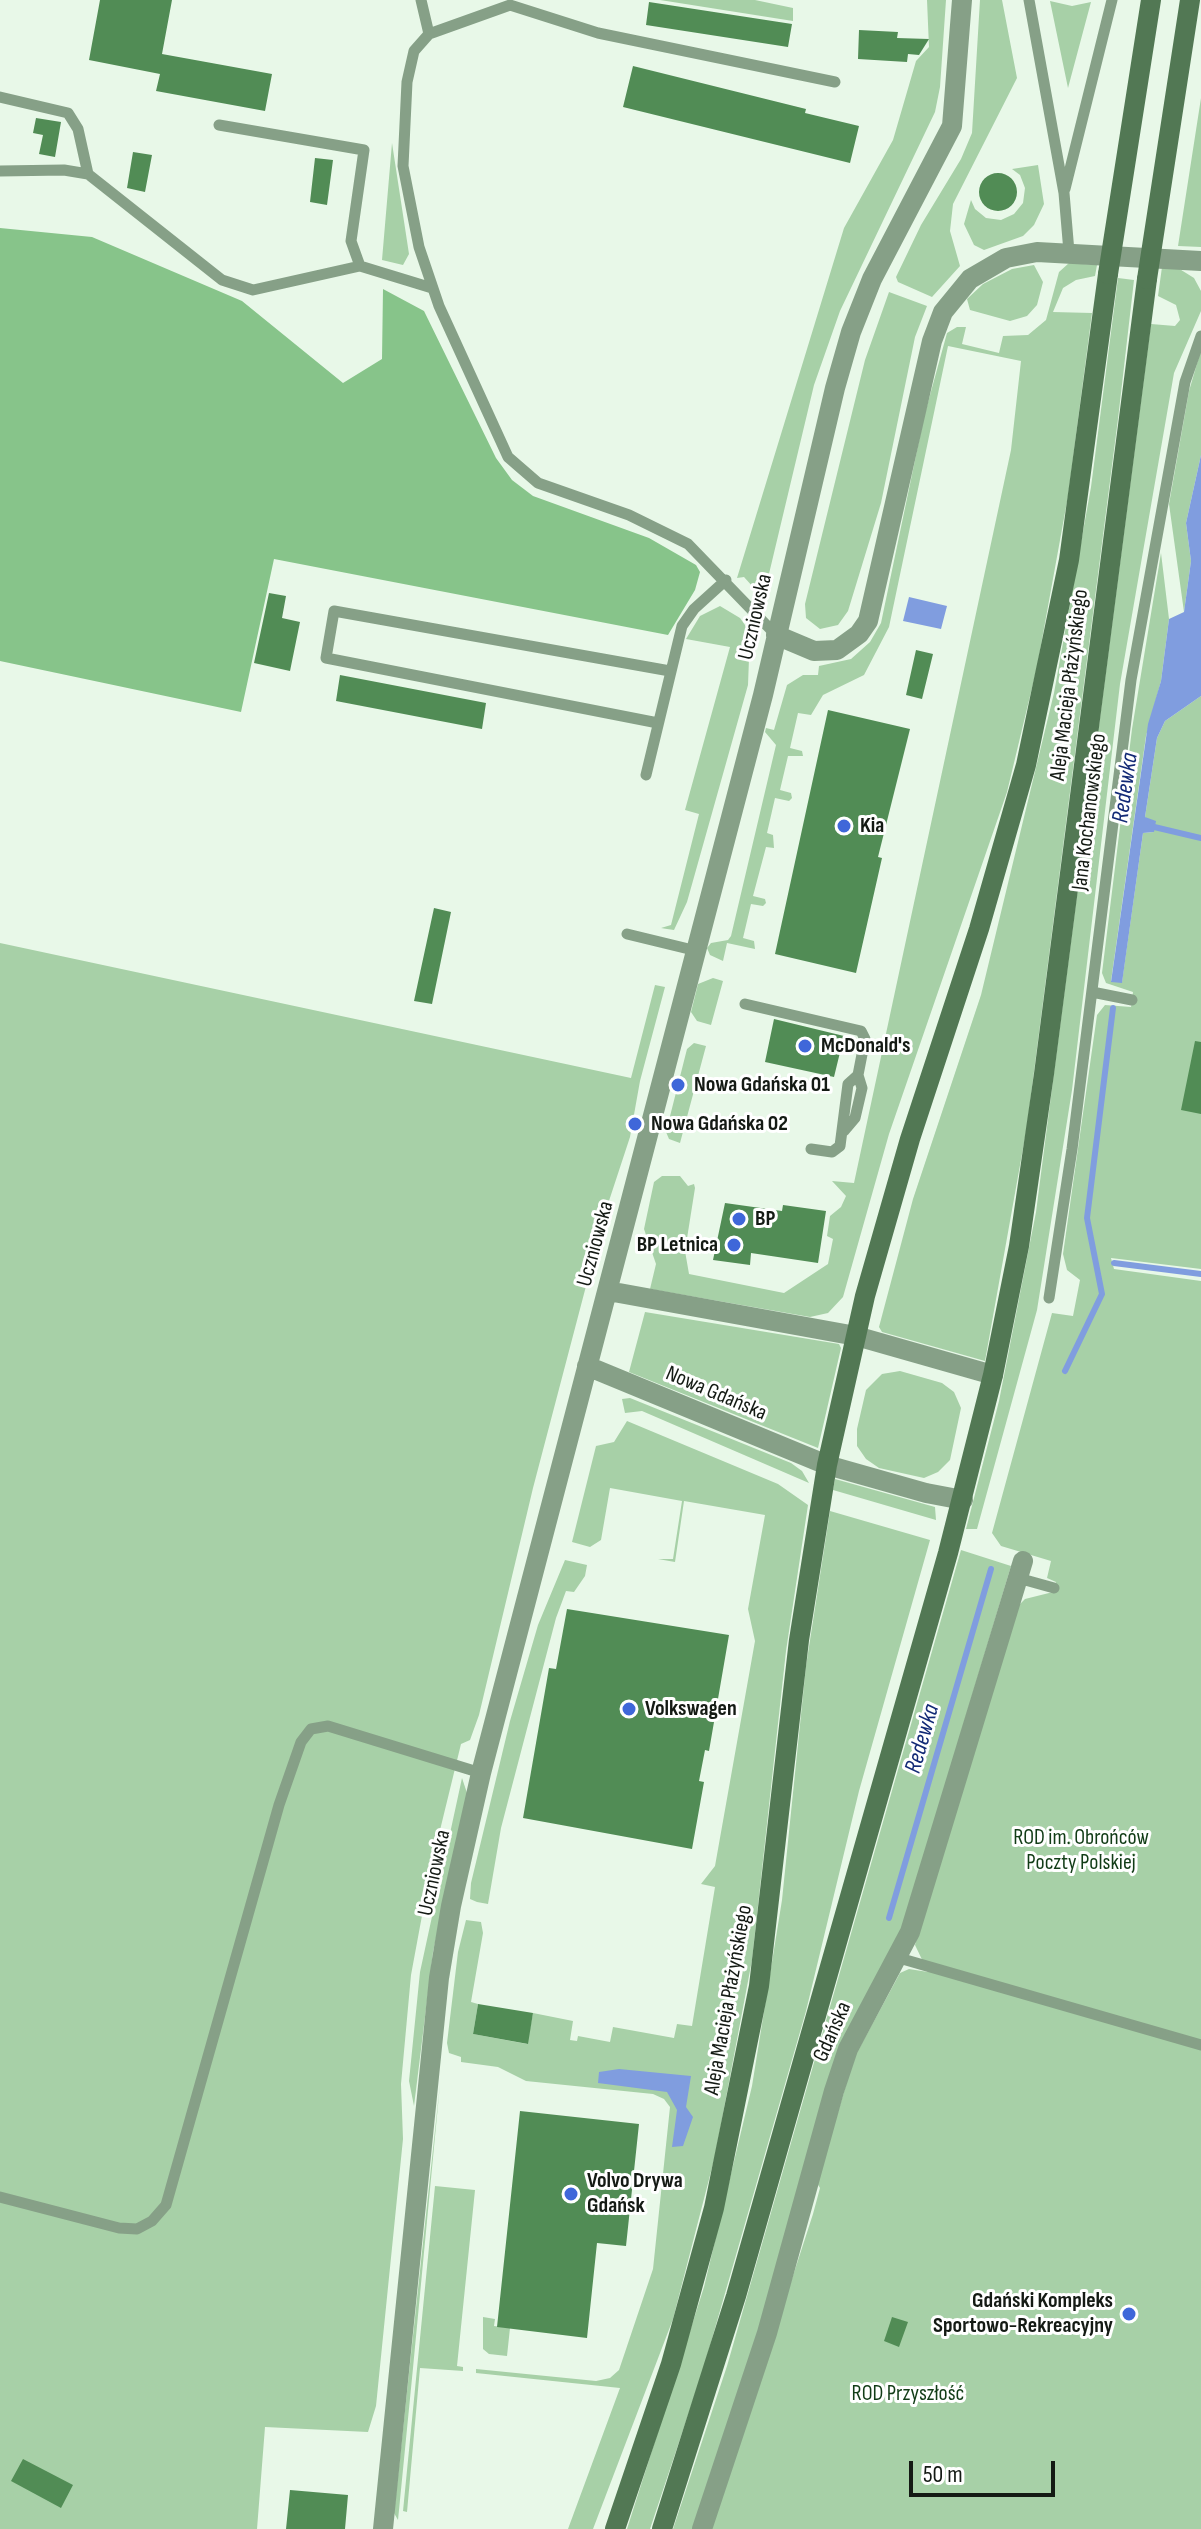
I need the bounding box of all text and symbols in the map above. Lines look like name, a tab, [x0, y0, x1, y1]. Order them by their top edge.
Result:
street label: Uczniowska	[733, 572, 779, 662]
street label: Aleja Macieja Płażyńskiego	[1045, 588, 1095, 782]
street label: Jana Kochanowskiego	[1067, 732, 1113, 892]
water label: Redewka	[1107, 751, 1145, 825]
place label: Kia	[860, 813, 884, 839]
marker: Kia	[835, 817, 853, 835]
place label: McDonald's	[821, 1033, 910, 1059]
marker: McDonald's	[796, 1037, 814, 1055]
place label: Nowa Gdańska 01	[694, 1072, 830, 1098]
marker: Nowa Gdańska 01	[669, 1076, 687, 1094]
place label: Nowa Gdańska 02	[651, 1111, 788, 1137]
marker: Nowa Gdańska 02	[626, 1115, 644, 1133]
street label: Uczniowska	[572, 1199, 620, 1289]
place label: BP	[755, 1206, 775, 1232]
marker: BP	[730, 1210, 748, 1228]
place label: BP Letnica	[637, 1232, 718, 1258]
marker: BP Letnica	[725, 1236, 743, 1254]
street label: Nowa Gdańska	[662, 1361, 770, 1427]
place label: Volkswagen	[645, 1696, 737, 1722]
marker: Volkswagen	[620, 1700, 638, 1718]
water label: Redewka	[899, 1701, 947, 1777]
park label: ROD im. Obrońców Poczty Polskiej	[1013, 1825, 1149, 1876]
street label: Uczniowska	[413, 1828, 457, 1918]
street label: Aleja Macieja Płażyńskiego	[699, 1903, 759, 2097]
street label: Gdańska	[808, 1998, 858, 2066]
place label: Volvo Drywa Gdańsk	[587, 2168, 683, 2220]
marker: Volvo Drywa Gdańsk	[562, 2185, 580, 2203]
place label: Gdański Kompleks Sportowo-Rekreacyjny	[933, 2288, 1113, 2340]
marker: Gdański Kompleks Sportowo-Rekreacyjny	[1120, 2305, 1138, 2323]
park label: ROD Przyszłość	[852, 2381, 964, 2407]
scale bar	[913, 2445, 1059, 2495]
text: 50 m	[923, 2460, 963, 2489]

